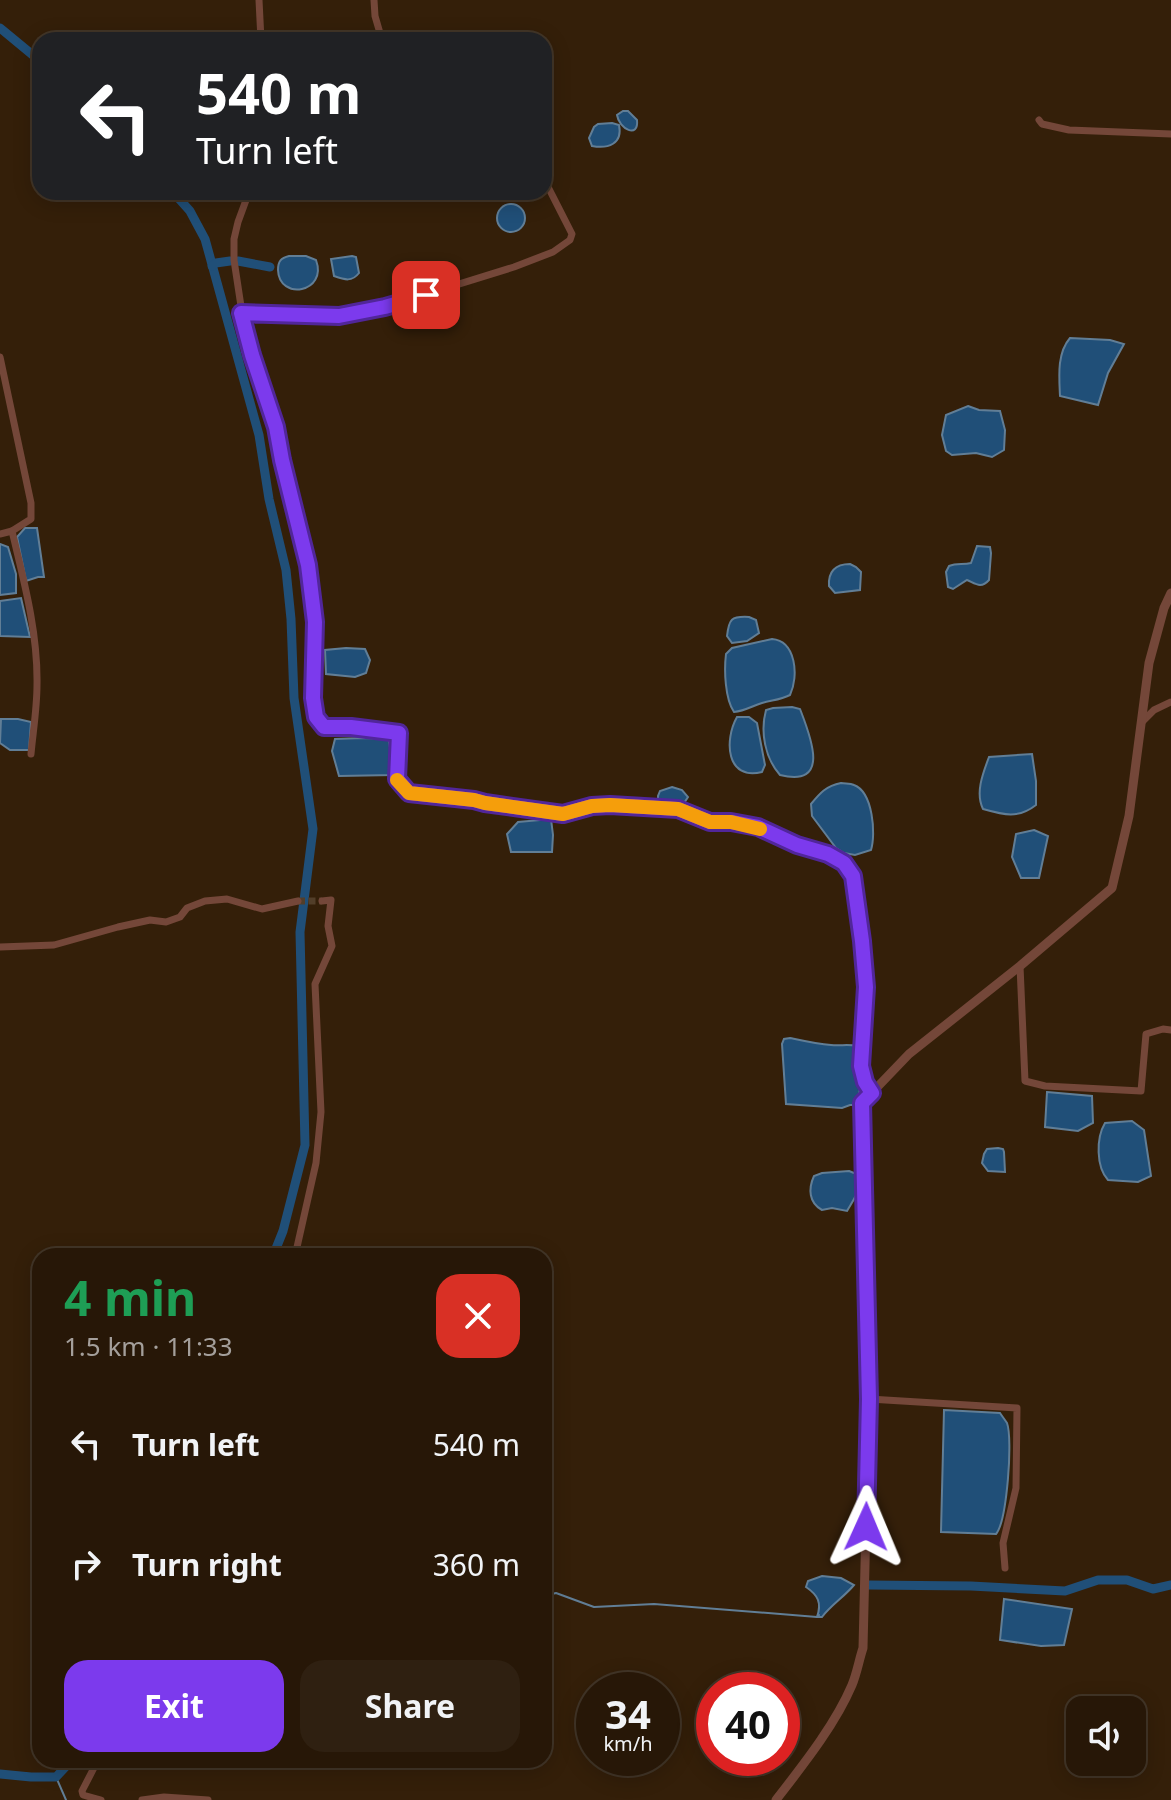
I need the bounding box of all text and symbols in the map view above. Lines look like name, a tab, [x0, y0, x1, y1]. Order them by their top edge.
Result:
text: 540 m	[196, 54, 361, 130]
icon: left	[64, 64, 168, 168]
text: Turn left	[196, 126, 338, 175]
pin	[392, 261, 460, 329]
icon: arrive	[404, 273, 448, 317]
text: 4 min	[64, 1265, 196, 1330]
button: close	[436, 1274, 520, 1358]
text: 1.5 km · 11:33	[64, 1328, 233, 1364]
icon: left	[64, 1422, 108, 1466]
text: Turn left	[132, 1424, 260, 1465]
text: 540 m	[433, 1424, 520, 1465]
position arrow	[824, 1485, 908, 1569]
icon: right	[64, 1542, 108, 1586]
text: Turn right	[132, 1544, 282, 1585]
text: 360 m	[433, 1544, 520, 1585]
button: Exit	[64, 1660, 284, 1752]
button: Share	[300, 1660, 520, 1752]
speed limit sign: 40	[696, 1672, 800, 1776]
text: 34	[605, 1686, 651, 1741]
map controls	[1066, 1696, 1146, 1776]
button: sound	[1066, 1696, 1146, 1776]
text: km/h	[603, 1730, 653, 1757]

